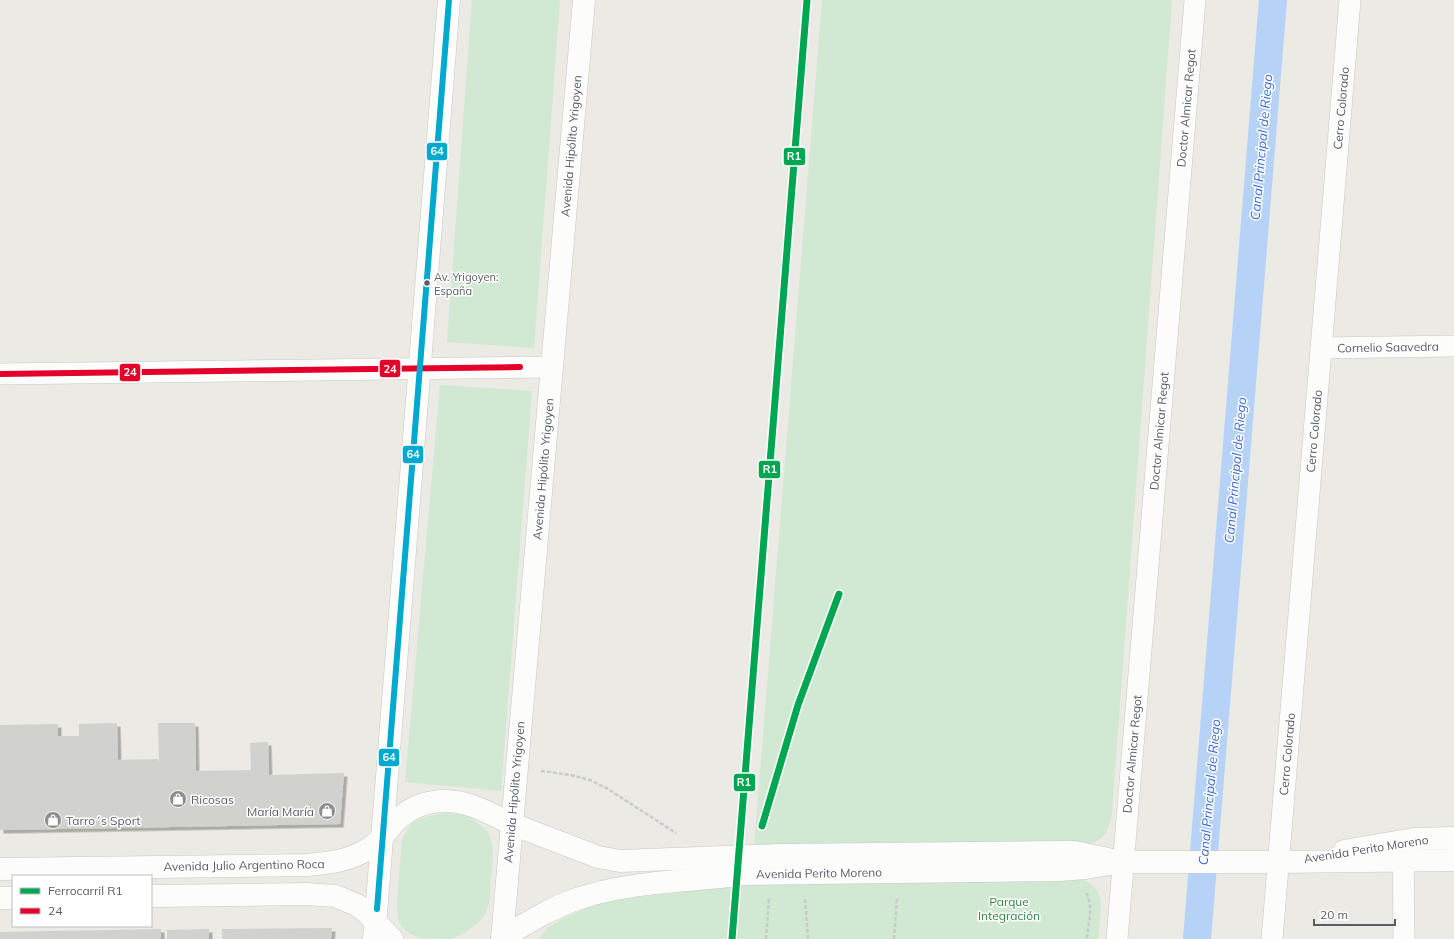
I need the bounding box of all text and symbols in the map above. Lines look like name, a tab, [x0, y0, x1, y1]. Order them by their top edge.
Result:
street label: Doctor Almicar Regot	[1173, 48, 1199, 168]
street label: Cerro Colorado	[1330, 66, 1352, 150]
water label: Canal Principal de Riego	[1247, 73, 1275, 221]
street label: Avenida Hipólito Yrigoyen	[557, 75, 585, 217]
line badge: 64	[426, 142, 448, 161]
text: 64	[430, 144, 444, 158]
line badge: R1	[783, 147, 806, 166]
text: R1	[787, 149, 802, 163]
place label: Av. Yrigoyen: España	[434, 270, 498, 298]
marker: Av. Yrigoyen: España	[422, 278, 432, 288]
street label: Cornelio Saavedra	[1337, 339, 1439, 355]
line badge: 24	[379, 359, 401, 378]
text: 24	[383, 362, 397, 376]
line badge: 24	[119, 363, 141, 382]
text: 24	[123, 365, 137, 379]
street label: Doctor Almicar Regot	[1146, 371, 1172, 491]
street label: Cerro Colorado	[1303, 389, 1325, 473]
water label: Canal Principal de Riego	[1221, 396, 1249, 544]
street label: Avenida Hipólito Yrigoyen	[529, 398, 557, 540]
line badge: 64	[402, 445, 424, 464]
text: 64	[406, 447, 420, 461]
line badge: R1	[758, 460, 781, 479]
text: R1	[763, 462, 778, 476]
street label: Doctor Almicar Regot	[1119, 694, 1145, 814]
street label: Cerro Colorado	[1276, 712, 1298, 796]
water label: Canal Principal de Riego	[1195, 718, 1223, 866]
street label: Avenida Hipólito Yrigoyen	[500, 721, 528, 863]
line badge: 64	[378, 748, 400, 767]
text: 64	[382, 750, 396, 764]
line badge: R1	[733, 773, 756, 792]
text: R1	[737, 775, 752, 789]
shop icon: Ricosas	[168, 789, 188, 809]
place label: Ricosas	[191, 792, 234, 807]
shop icon: María María	[317, 801, 337, 821]
place label: María María	[247, 804, 314, 819]
shop icon: Tarro´s Sport	[43, 810, 63, 830]
place label: Tarro´s Sport	[66, 813, 141, 828]
street label: Avenida Perito Moreno	[1303, 832, 1430, 866]
street label: Avenida Julio Argentino Roca	[163, 856, 325, 874]
street label: Avenida Perito Moreno	[756, 864, 882, 882]
legend	[12, 875, 152, 927]
text: Ferrocarril R1	[48, 883, 123, 898]
park label: Parque Integración	[978, 894, 1040, 923]
scale bar	[1314, 901, 1395, 927]
text: 24	[48, 903, 62, 918]
text: 20 m	[1320, 907, 1348, 922]

